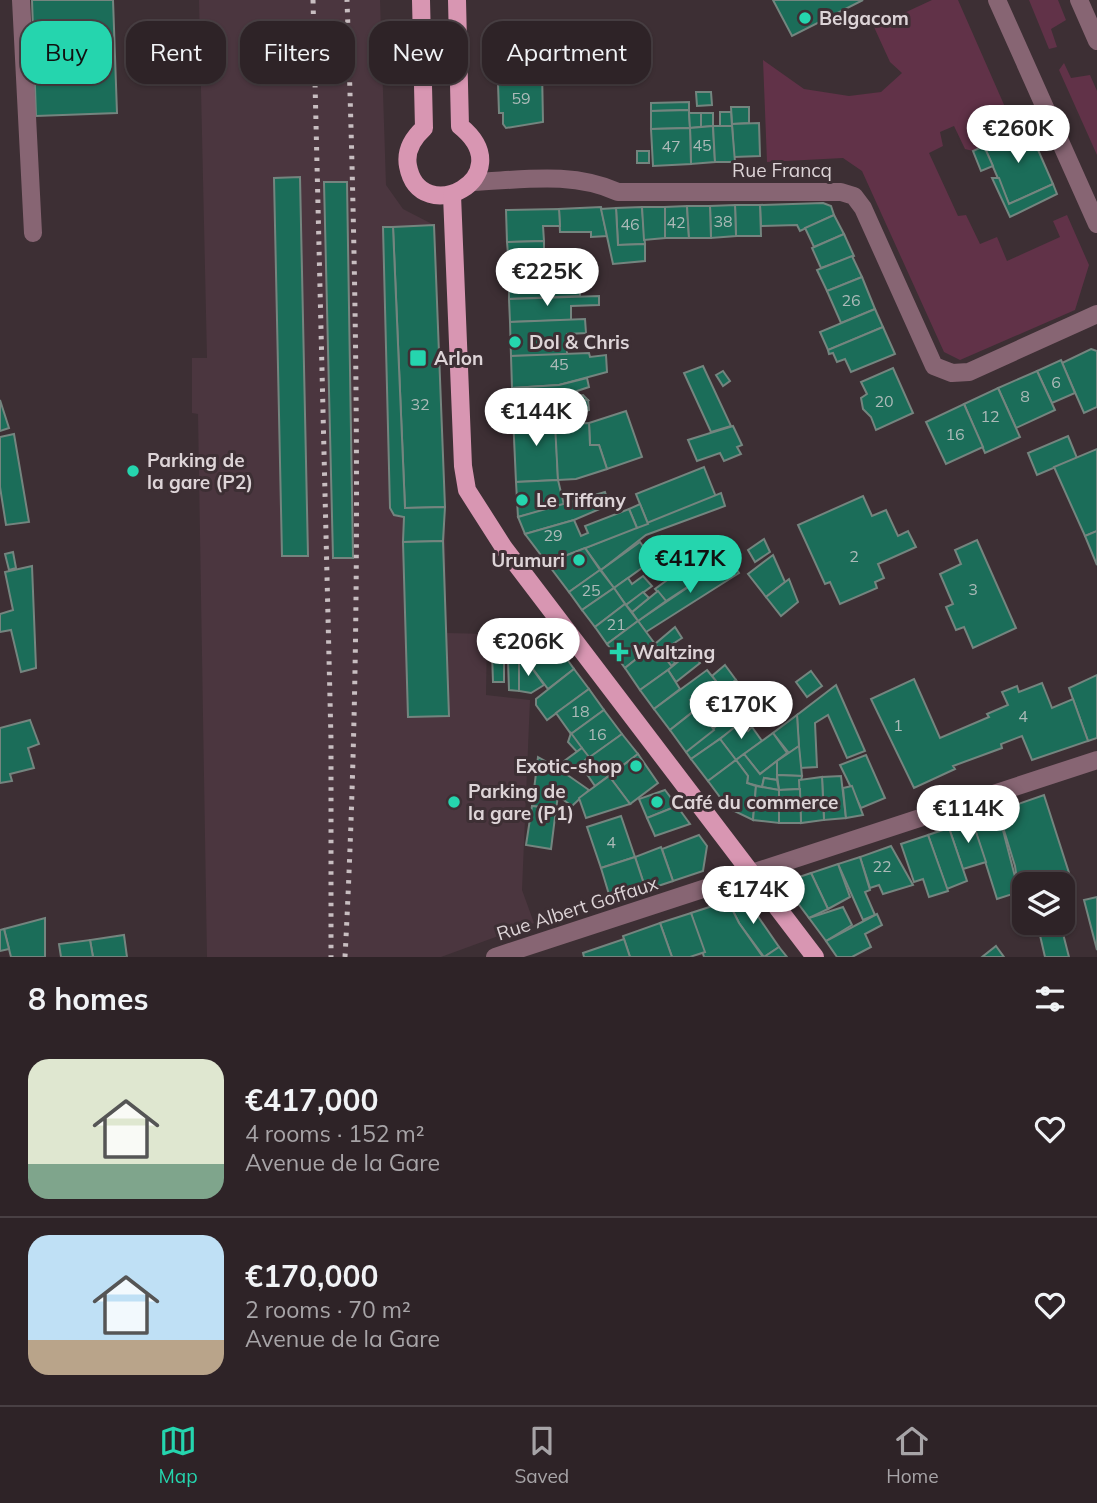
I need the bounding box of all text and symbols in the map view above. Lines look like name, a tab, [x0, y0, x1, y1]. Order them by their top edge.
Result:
place label: Belgacom	[819, 6, 909, 30]
marker: Belgacom	[797, 10, 813, 26]
chip: Buy	[21, 21, 112, 84]
chip: Rent	[126, 21, 226, 84]
chip: Filters	[240, 21, 355, 84]
chip: New	[369, 21, 468, 84]
chip: Apartment	[482, 21, 651, 84]
house number: 59	[511, 88, 531, 108]
pin: €260K	[969, 106, 1067, 165]
text: €260K	[983, 113, 1053, 142]
house number: 45	[692, 135, 712, 155]
house number: 47	[661, 136, 681, 156]
street label: Rue Francq	[732, 158, 832, 182]
house number: 38	[713, 211, 733, 231]
house number: 42	[666, 212, 686, 232]
house number: 46	[620, 214, 640, 234]
pin: €225K	[498, 248, 596, 308]
text: €225K	[512, 256, 582, 285]
house number: 26	[841, 290, 861, 310]
place label: Dol & Chris	[529, 330, 630, 354]
marker: Dol & Chris	[507, 334, 523, 350]
place label: Arlon	[434, 346, 483, 370]
marker: Arlon	[408, 348, 428, 368]
house number: 45	[549, 354, 569, 374]
house number: 6	[1051, 372, 1061, 392]
house number: 8	[1020, 386, 1030, 406]
pin: €144K	[487, 388, 585, 448]
house number: 20	[874, 391, 894, 411]
house number: 32	[410, 394, 430, 414]
text: €144K	[501, 396, 571, 425]
house number: 12	[980, 406, 1000, 426]
house number: 16	[945, 424, 965, 444]
place label: Parking de la gare (P2)	[147, 448, 253, 494]
marker: Parking de la gare (P2)	[125, 463, 141, 479]
place label: Le Tiffany	[536, 488, 626, 512]
marker: Le Tiffany	[514, 492, 530, 508]
house number: 29	[543, 525, 563, 545]
pin: €417K	[641, 536, 739, 595]
text: €417K	[655, 543, 725, 572]
house number: 2	[849, 546, 859, 566]
place label: Urumuri	[491, 548, 565, 572]
marker: Urumuri	[571, 552, 587, 568]
house number: 3	[968, 579, 978, 599]
house number: 25	[581, 580, 601, 600]
house number: 21	[606, 614, 626, 634]
pin: €206K	[479, 618, 577, 678]
text: €206K	[493, 626, 563, 655]
place label: Waltzing	[633, 640, 715, 664]
marker: Waltzing	[611, 644, 627, 660]
pin: €170K	[692, 682, 790, 741]
text: €170K	[706, 689, 776, 718]
house number: 18	[570, 701, 590, 721]
house number: 4	[1018, 706, 1028, 726]
house number: 1	[893, 715, 903, 735]
house number: 16	[587, 724, 607, 744]
place label: Exotic-shop	[515, 754, 622, 778]
marker: Exotic-shop	[628, 758, 644, 774]
place label: Parking de la gare (P1)	[468, 779, 574, 825]
pin: €114K	[919, 786, 1017, 845]
place label: Café du commerce	[671, 790, 838, 814]
text: €114K	[933, 793, 1003, 822]
marker: Parking de la gare (P1)	[446, 794, 462, 810]
marker: Café du commerce	[649, 794, 665, 810]
house number: 4	[606, 832, 616, 852]
house number: 22	[872, 856, 892, 876]
pin: €174K	[704, 866, 802, 926]
street label: Rue Albert Goffaux	[493, 871, 661, 945]
map controls	[1012, 872, 1075, 935]
button: layers	[1012, 872, 1075, 935]
text: €174K	[718, 874, 788, 903]
text: 8 homes	[28, 980, 149, 1018]
icon: filters	[1031, 980, 1069, 1018]
text: €417,000	[245, 1081, 378, 1119]
icon: home	[84, 1087, 168, 1171]
icon: heart	[1031, 1110, 1069, 1148]
text: 4 rooms · 152 m²	[245, 1119, 425, 1148]
text: Avenue de la Gare	[245, 1148, 440, 1177]
text: €170,000	[245, 1257, 378, 1295]
icon: home	[84, 1263, 168, 1347]
icon: heart	[1031, 1286, 1069, 1324]
text: 2 rooms · 70 m²	[245, 1295, 411, 1324]
text: Avenue de la Gare	[245, 1324, 440, 1353]
tab: Map	[158, 1422, 198, 1488]
tab: Saved	[514, 1422, 569, 1488]
tab: Home	[886, 1422, 939, 1488]

